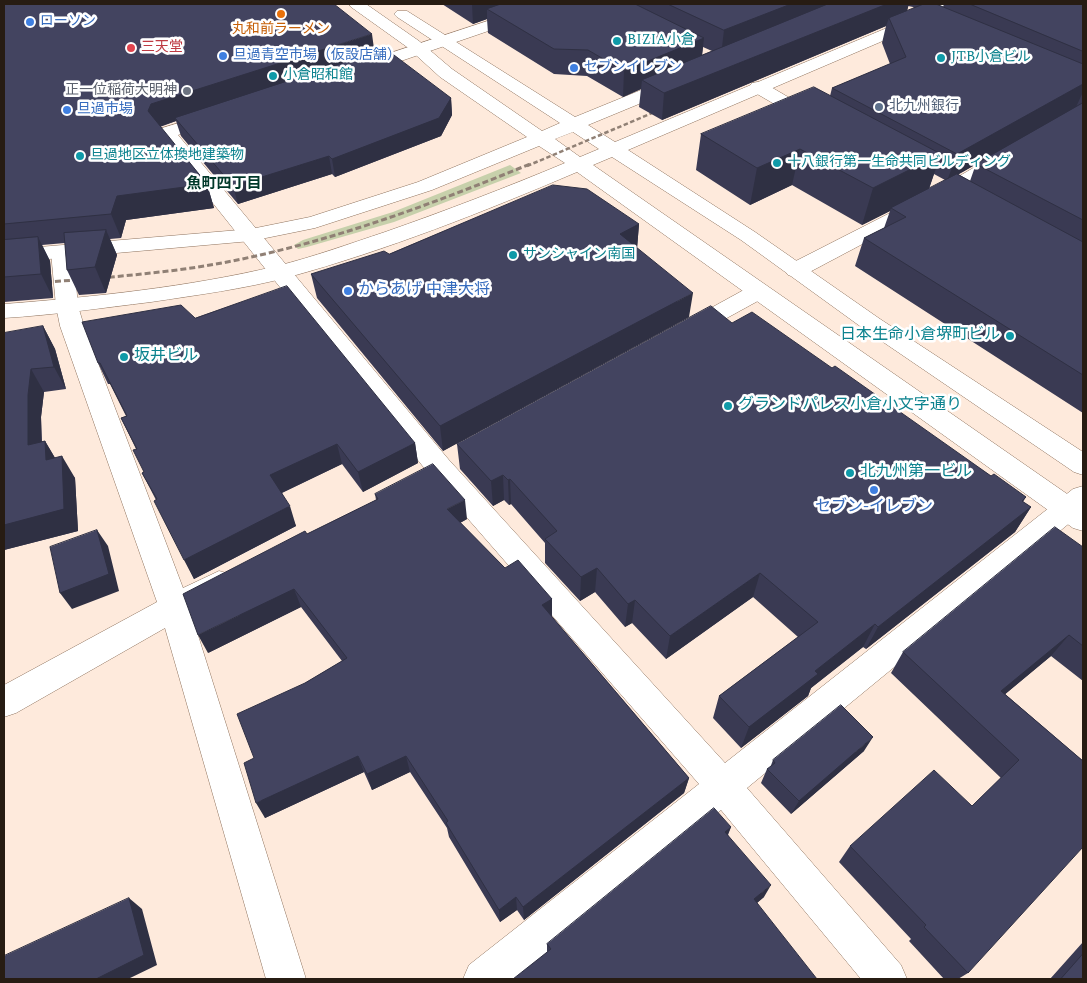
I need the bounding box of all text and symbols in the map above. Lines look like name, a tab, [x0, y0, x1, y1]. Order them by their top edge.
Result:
marker: 丸和前ラーメン	[275, 8, 287, 20]
place label: ローソン	[40, 14, 96, 30]
marker: ローソン	[24, 16, 36, 28]
place label: 丸和前ラーメン	[232, 22, 330, 38]
place label: BIZIA小倉	[627, 33, 695, 49]
marker: BIZIA小倉	[611, 35, 623, 47]
place label: 三天堂	[141, 40, 183, 56]
marker: 三天堂	[125, 42, 137, 54]
place label: 旦過青空市場（仮設店舗）	[233, 48, 401, 64]
marker: 旦過青空市場（仮設店舗）	[217, 50, 229, 62]
place label: JTB小倉ビル	[951, 50, 1031, 66]
marker: JTB小倉ビル	[935, 52, 947, 64]
place label: セブンイレブン	[584, 60, 682, 76]
marker: セブンイレブン	[568, 62, 580, 74]
place label: 小倉昭和館	[283, 68, 353, 84]
marker: 小倉昭和館	[267, 70, 279, 82]
place label: 正一位稲荷大明神	[65, 83, 177, 99]
marker: 正一位稲荷大明神	[181, 85, 193, 97]
place label: 北九州銀行	[889, 99, 959, 115]
marker: 北九州銀行	[873, 101, 885, 113]
place label: 旦過市場	[77, 102, 133, 118]
marker: 旦過市場	[61, 104, 73, 116]
place label: 旦過地区立体換地建築物	[90, 148, 244, 164]
marker: 旦過地区立体換地建築物	[74, 150, 86, 162]
place label: 十八銀行第一生命共同ビルディング	[787, 155, 1011, 171]
marker: 十八銀行第一生命共同ビルディング	[771, 157, 783, 169]
district label: 魚町四丁目	[187, 176, 261, 194]
place label: サンシャイン南国	[523, 247, 635, 263]
marker: サンシャイン南国	[507, 249, 519, 261]
place label: からあげ 中津大将	[358, 281, 490, 301]
marker: からあげ 中津大将	[342, 285, 354, 297]
place label: 日本生命小倉堺町ビル	[840, 326, 1000, 346]
marker: 日本生命小倉堺町ビル	[1004, 330, 1016, 342]
place label: 坂井ビル	[134, 347, 198, 367]
marker: 坂井ビル	[118, 351, 130, 363]
place label: グランドパレス小倉小文字通り	[738, 396, 962, 416]
marker: グランドパレス小倉小文字通り	[722, 400, 734, 412]
place label: 北九州第一ビル	[860, 463, 972, 483]
marker: 北九州第一ビル	[844, 467, 856, 479]
marker: セブン-イレブン	[868, 484, 880, 496]
place label: セブン-イレブン	[815, 498, 933, 518]

